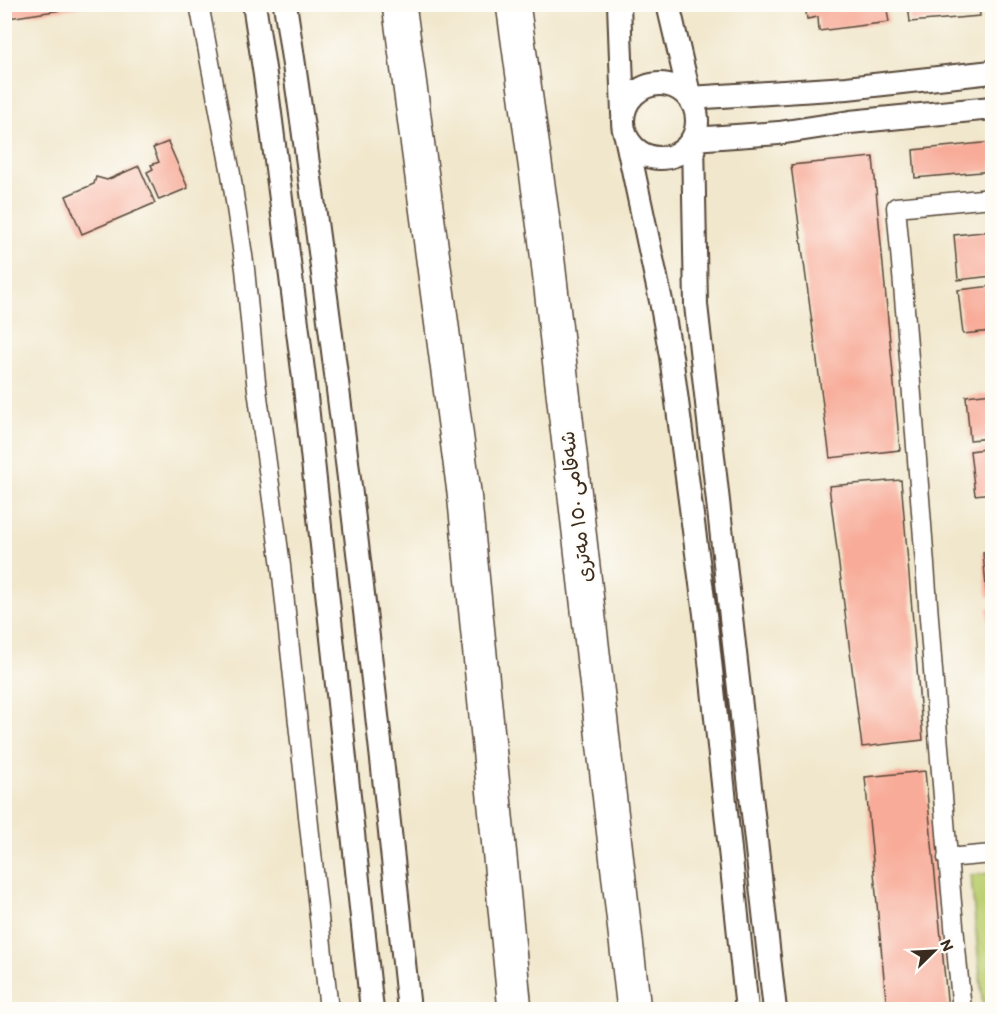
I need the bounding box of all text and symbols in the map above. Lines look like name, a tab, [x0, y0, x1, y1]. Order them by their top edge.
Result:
street label: شەقامی ١٥٠ مەتری	[555, 430, 598, 584]
north arrow	[904, 921, 964, 981]
text: N	[936, 936, 958, 954]

